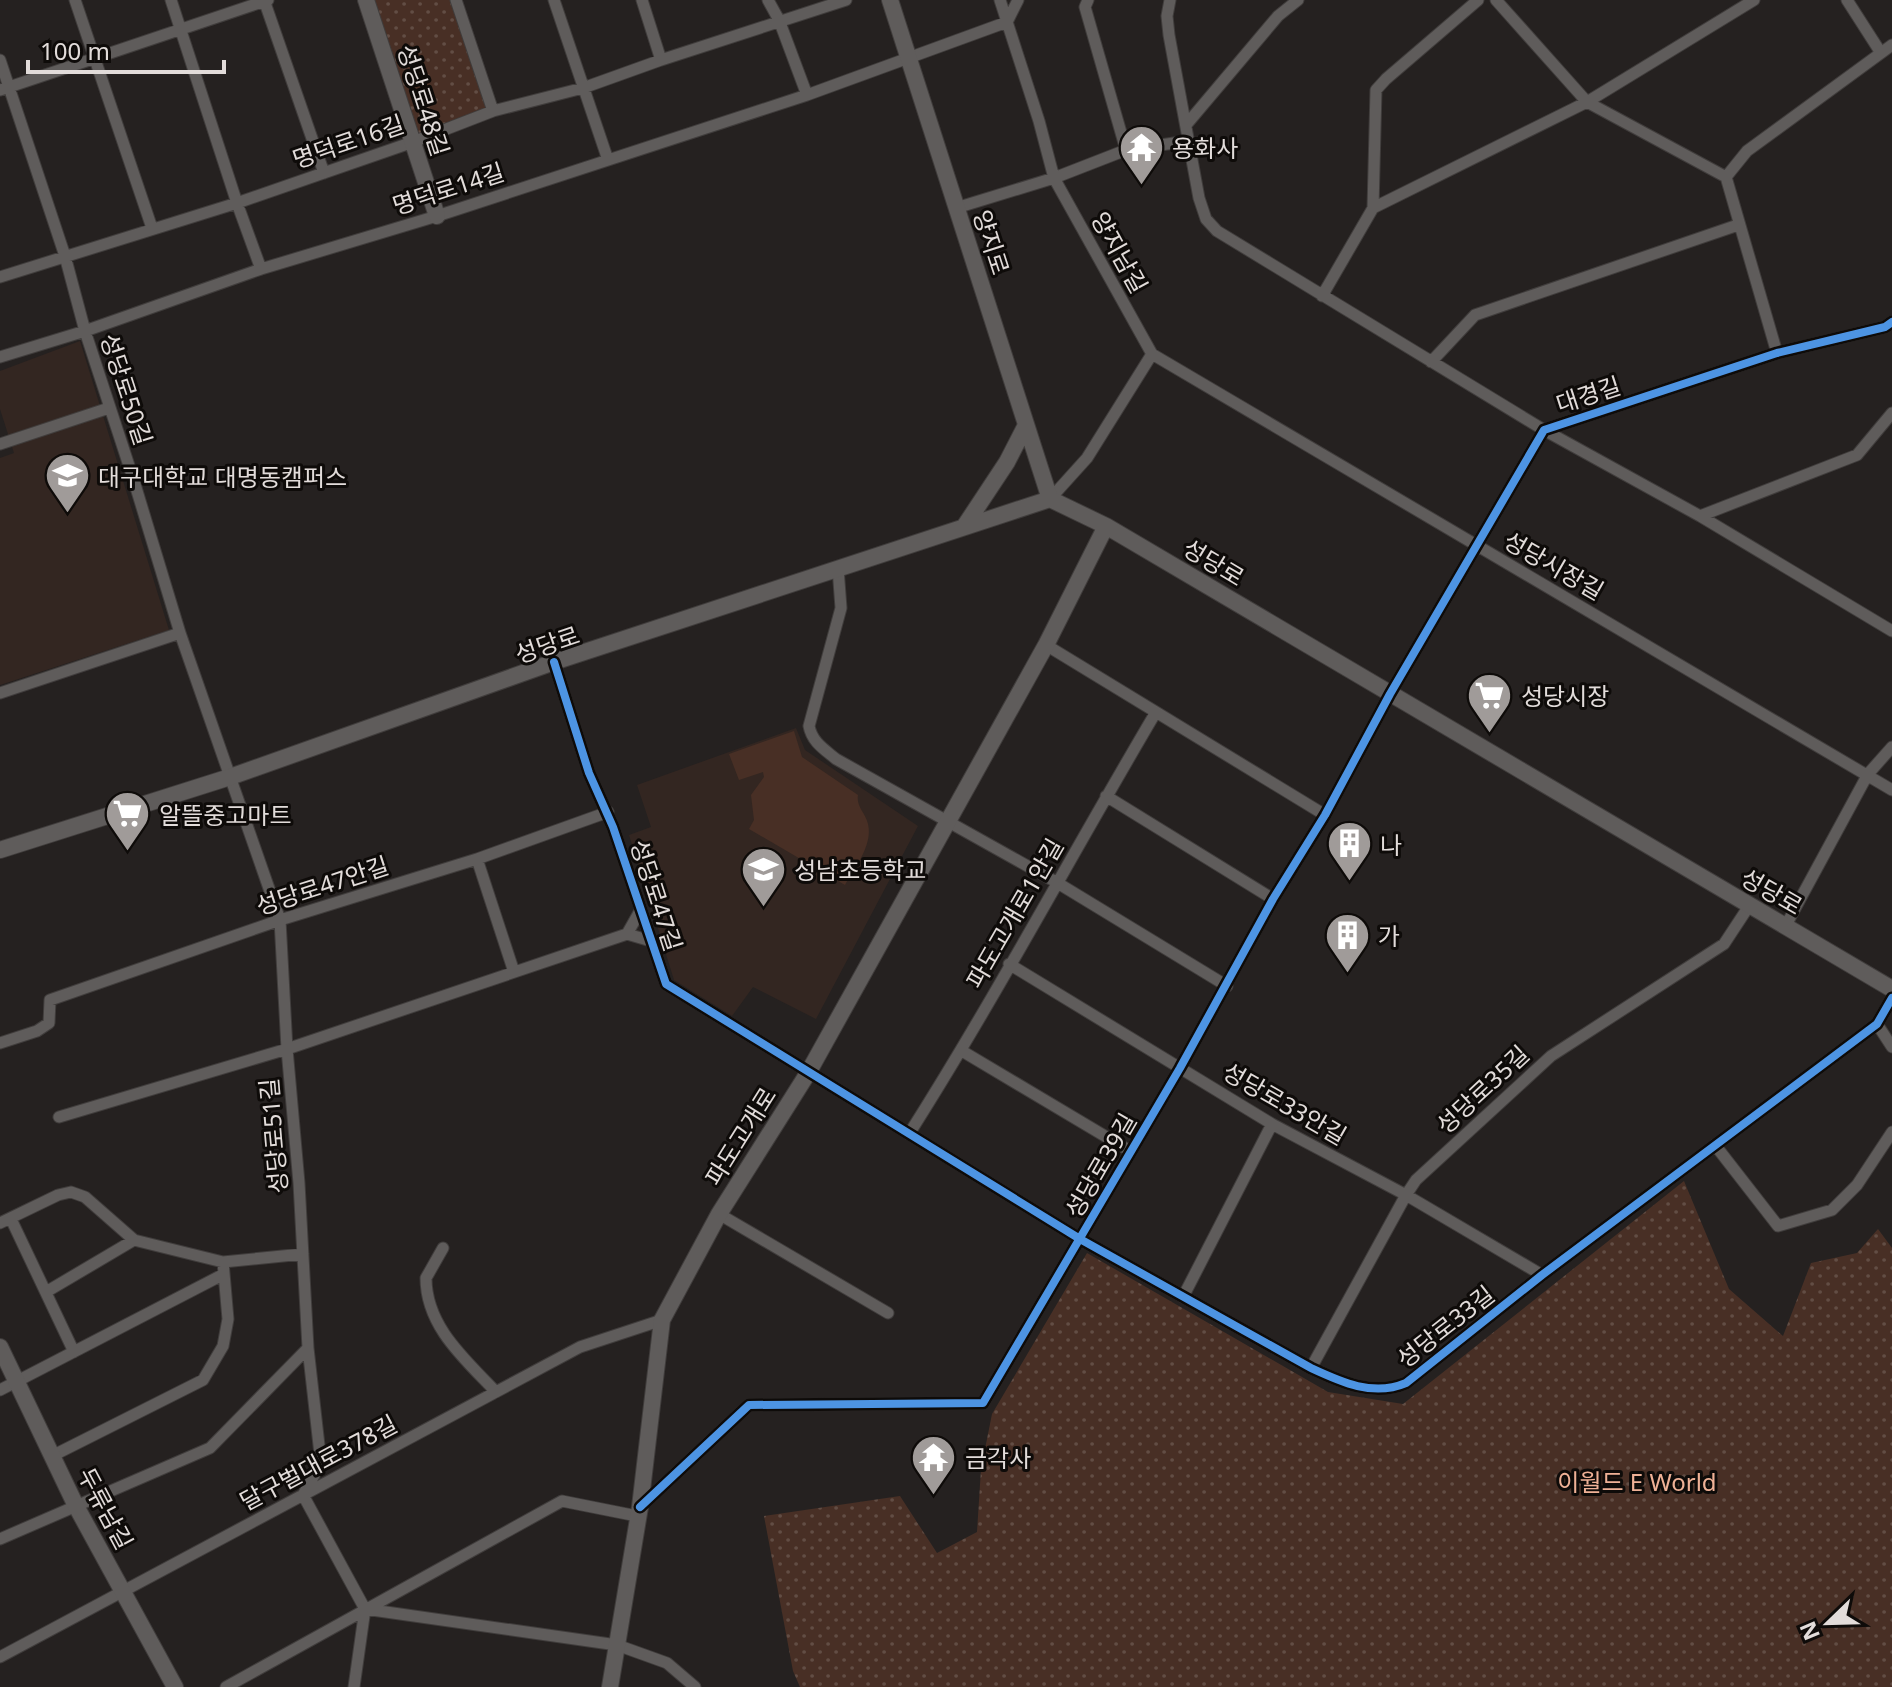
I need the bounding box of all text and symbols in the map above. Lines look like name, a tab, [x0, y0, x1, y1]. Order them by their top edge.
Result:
scale bar	[28, 24, 224, 74]
text: 100 m	[40, 34, 110, 67]
street label: 성당로48길	[390, 40, 458, 160]
street label: 명덕로16길	[288, 107, 408, 175]
temple icon: 용화사	[1117, 123, 1165, 186]
place label: 용화사	[1172, 131, 1238, 164]
street label: 명덕로14길	[388, 154, 508, 222]
street label: 양지로	[966, 205, 1018, 279]
street label: 양지남길	[1084, 205, 1156, 299]
street label: 성당로50길	[93, 329, 161, 449]
street label: 대경길	[1551, 368, 1625, 420]
school or university icon: 대구대학교 대명동캠퍼스	[43, 452, 91, 515]
place label: 대구대학교 대명동캠퍼스	[98, 460, 347, 493]
street label: 성당시장길	[1498, 523, 1610, 607]
street label: 성당로	[1177, 531, 1251, 593]
street label: 성당로	[510, 618, 584, 670]
supermarket icon: 성당시장	[1466, 671, 1514, 734]
place label: 성당시장	[1521, 679, 1609, 712]
supermarket icon: 알뜰중고마트	[104, 790, 152, 853]
place label: 알뜰중고마트	[159, 798, 291, 831]
building icon: 나	[1325, 820, 1373, 883]
place label: 나	[1380, 828, 1402, 861]
street label: 파도고개로1안길	[958, 832, 1070, 994]
street label: 성당로47길	[623, 835, 691, 955]
school or university icon: 성남초등학교	[739, 845, 787, 908]
street label: 성당로47안길	[251, 848, 393, 922]
place label: 성남초등학교	[794, 853, 926, 886]
street label: 성당로	[1735, 860, 1809, 922]
building icon: 가	[1323, 911, 1371, 974]
place label: 가	[1378, 919, 1400, 952]
street label: 성당로35길	[1428, 1037, 1536, 1141]
street label: 성당로33안길	[1217, 1054, 1353, 1152]
street label: 성당로51길	[252, 1077, 294, 1195]
street label: 파도고개로	[697, 1080, 783, 1192]
street label: 성당로39길	[1057, 1107, 1143, 1223]
street label: 성당로33길	[1389, 1277, 1501, 1375]
street label: 달구벌대로378길	[234, 1407, 402, 1517]
temple icon: 금각사	[910, 1433, 958, 1496]
place label: 금각사	[965, 1441, 1031, 1474]
street label: 두류남길	[71, 1461, 141, 1555]
park label: 이월드 E World	[1557, 1465, 1717, 1498]
north arrow	[1788, 1583, 1868, 1663]
text: N	[1791, 1617, 1826, 1645]

